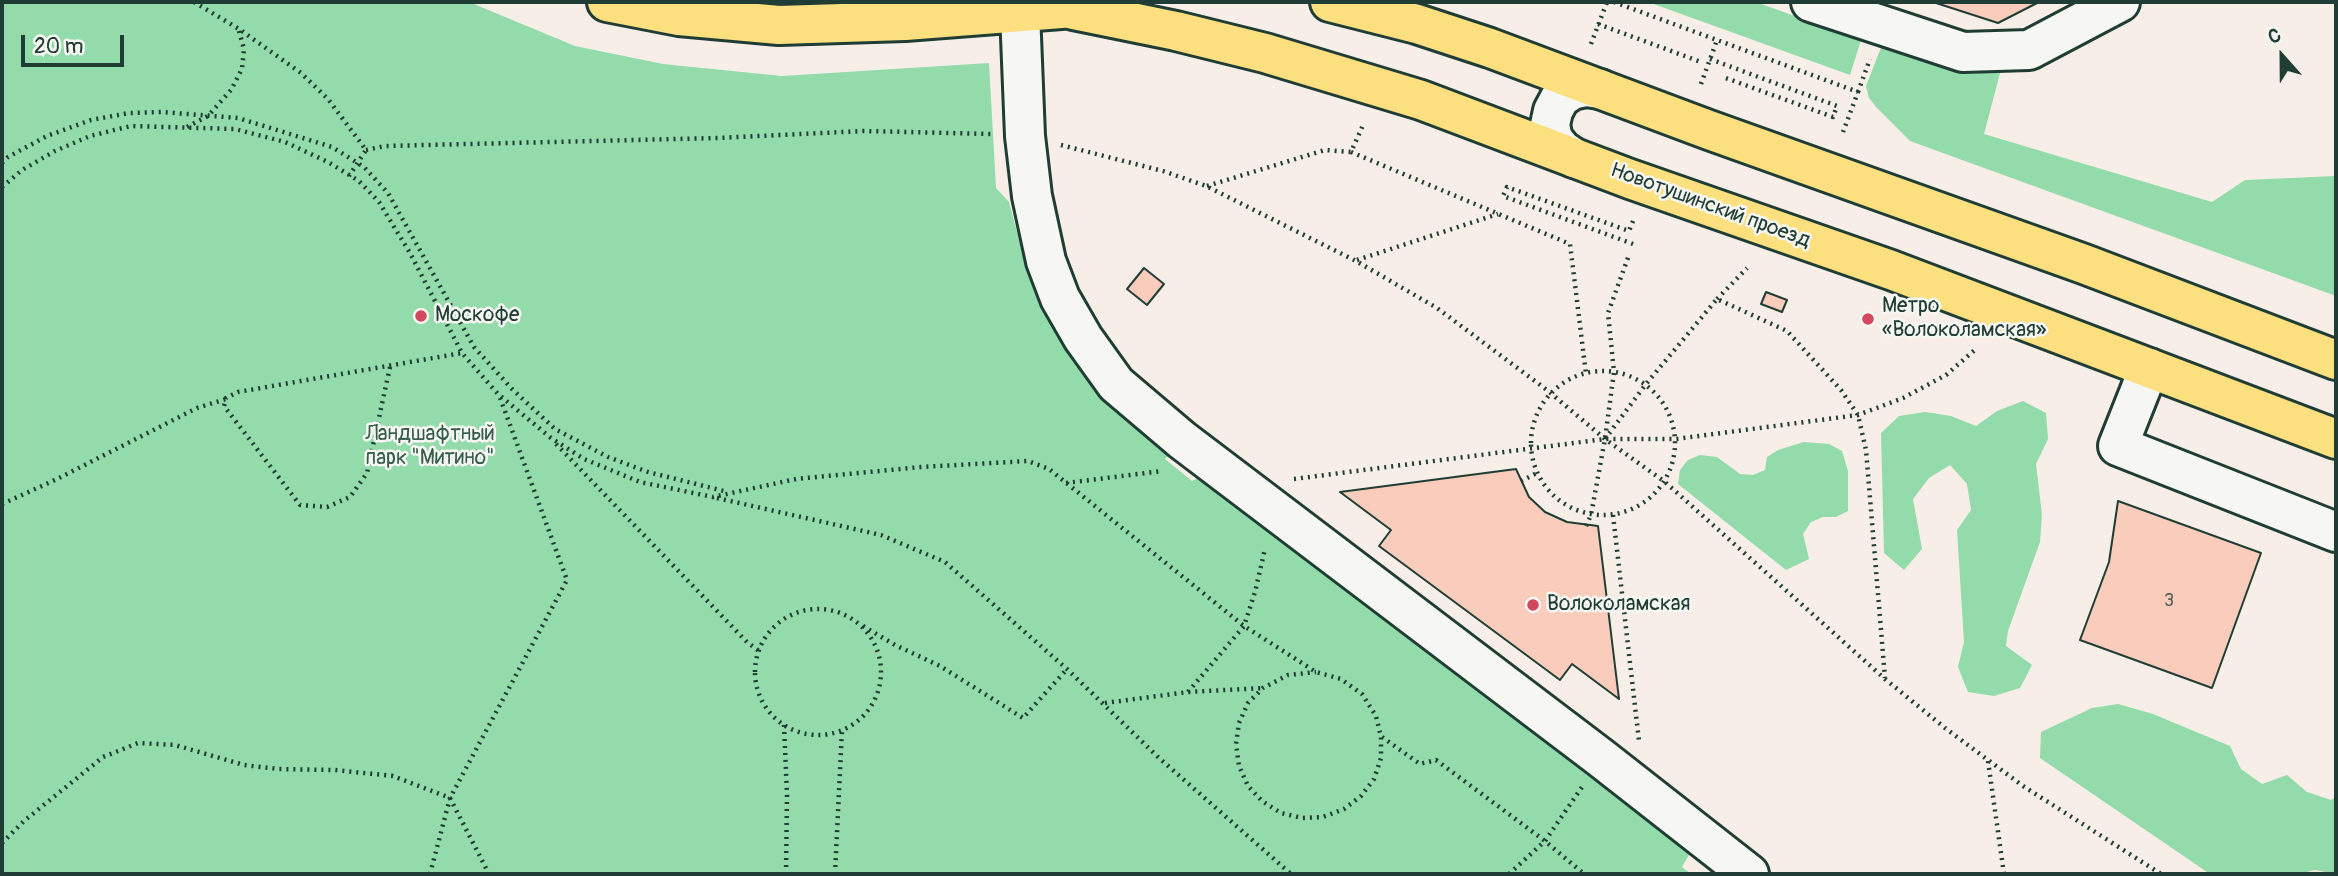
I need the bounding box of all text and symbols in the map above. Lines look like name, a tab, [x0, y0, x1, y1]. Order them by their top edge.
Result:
scale bar	[24, 21, 128, 65]
north arrow	[2247, 21, 2317, 91]
text: С	[2265, 23, 2284, 50]
text: 20 m	[34, 33, 83, 60]
street label: Новотушинский проезд	[1607, 158, 1813, 254]
place label: Метро «Волоколамская»	[1882, 294, 2046, 344]
place label: Москофе	[435, 303, 519, 329]
marker: Москофе	[413, 308, 429, 324]
marker: Метро «Волоколамская»	[1860, 311, 1876, 327]
park label: Ландшафтный парк "Митино"	[365, 422, 495, 472]
house number: 3	[2164, 590, 2174, 612]
place label: Волоколамская	[1547, 592, 1690, 618]
marker: Волоколамская	[1525, 597, 1541, 613]

